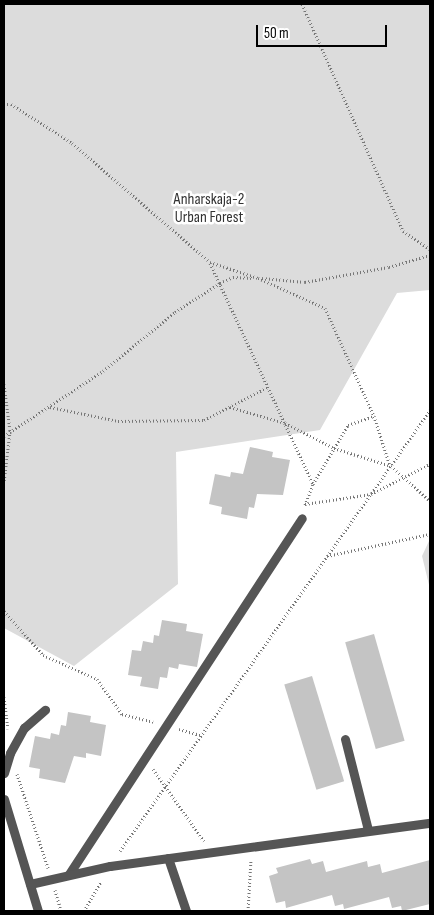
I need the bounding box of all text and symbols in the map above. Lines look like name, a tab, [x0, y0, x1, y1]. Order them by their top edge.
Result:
scale bar	[259, 15, 390, 47]
text: 50 m	[264, 24, 289, 43]
park label: Anharskaja-2 Urban Forest	[174, 190, 244, 228]

